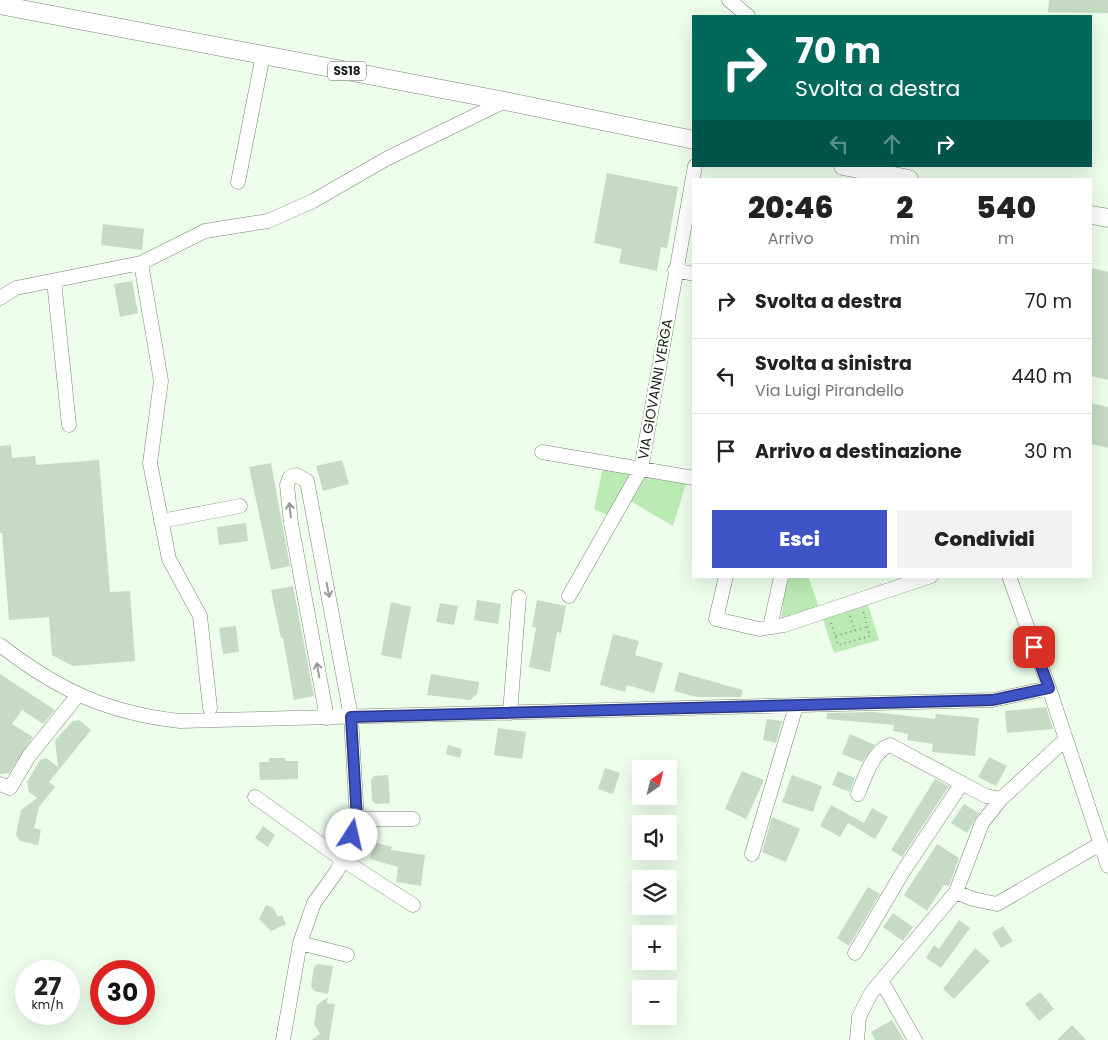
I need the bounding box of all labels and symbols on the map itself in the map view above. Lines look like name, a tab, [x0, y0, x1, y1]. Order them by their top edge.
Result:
road number: SS18	[328, 61, 366, 80]
street label: VIA GIOVANNI VERGA	[633, 317, 677, 461]
one-way arrow	[285, 502, 295, 518]
one-way arrow	[324, 581, 333, 597]
pin	[1013, 626, 1055, 668]
one-way arrow	[313, 662, 323, 678]
north arrow	[632, 760, 678, 805]
position arrow	[325, 808, 377, 860]
speed limit sign: 30	[90, 960, 155, 1025]

